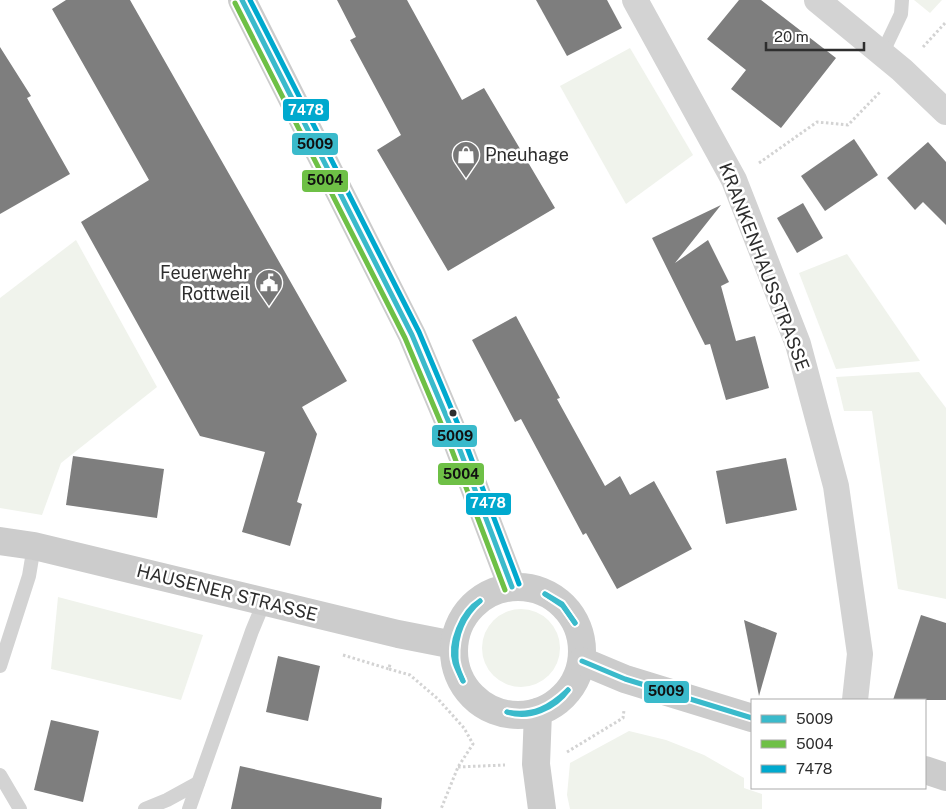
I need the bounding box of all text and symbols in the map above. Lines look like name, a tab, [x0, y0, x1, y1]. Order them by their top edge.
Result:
scale bar	[766, 20, 864, 52]
text: 20 m	[774, 28, 809, 45]
line badge: 7478	[282, 98, 330, 122]
text: 7478	[288, 102, 324, 118]
line badge: 5009	[291, 132, 339, 156]
text: 5009	[297, 136, 333, 152]
shop icon: Pneuhage	[451, 140, 481, 179]
place label: Pneuhage	[485, 144, 569, 165]
street label: KRANKENHAUSSTRASSE	[715, 160, 814, 374]
line badge: 5004	[301, 169, 349, 193]
text: 5004	[307, 172, 343, 188]
place label: Feuerwehr Rottweil	[160, 262, 250, 304]
public building icon: Feuerwehr Rottweil	[254, 268, 284, 307]
unlabelled marker	[448, 408, 458, 418]
line badge: 5009	[431, 424, 478, 448]
text: 5009	[437, 428, 473, 444]
line badge: 5004	[437, 462, 485, 486]
text: 5004	[443, 466, 479, 482]
line badge: 7478	[465, 492, 512, 516]
text: 7478	[470, 495, 506, 511]
street label: HAUSENER STRASSE	[134, 560, 320, 625]
line badge: 5009	[643, 680, 690, 704]
text: 5009	[648, 683, 684, 699]
legend	[751, 699, 926, 789]
text: 5009	[796, 710, 833, 727]
text: 5004	[796, 735, 833, 752]
text: 7478	[796, 760, 832, 777]

